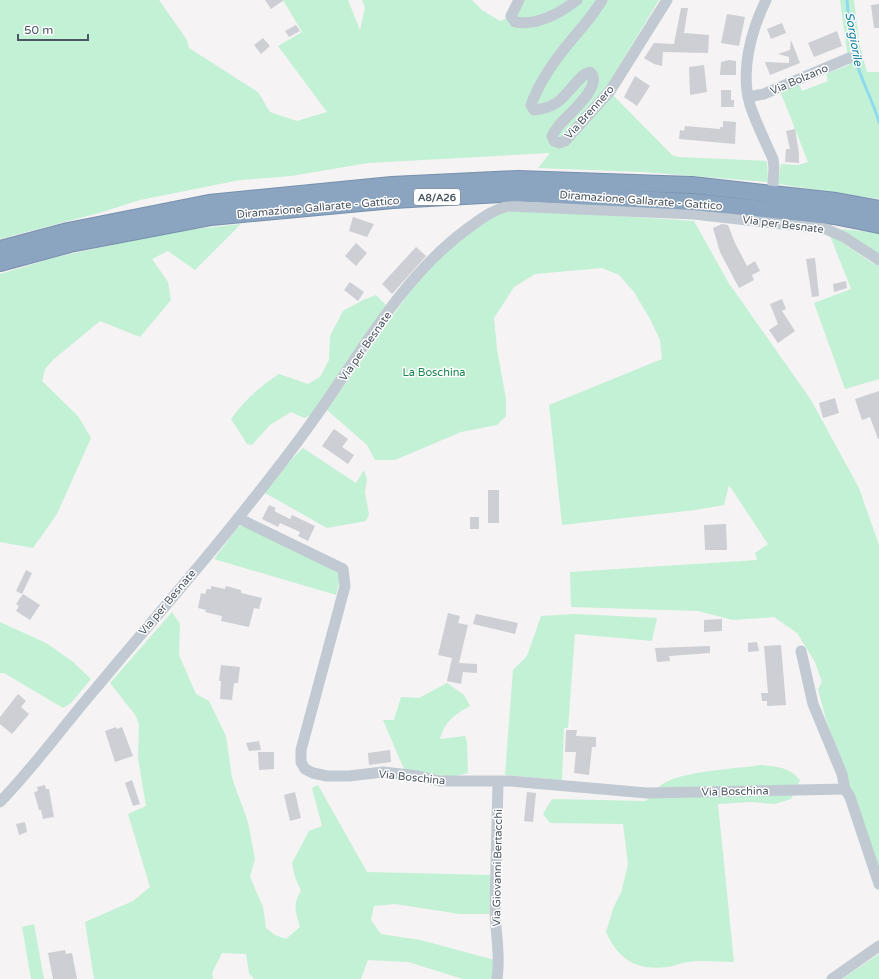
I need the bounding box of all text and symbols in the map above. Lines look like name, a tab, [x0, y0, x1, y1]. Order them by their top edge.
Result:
water label: Sorgiorile	[842, 11, 866, 68]
scale bar	[18, 16, 88, 42]
text: 50 m	[24, 23, 53, 37]
street label: Via Bolzano	[768, 61, 830, 97]
street label: Via Brennero	[562, 83, 617, 142]
street label: Diramazione Gallarate - Gattico	[559, 188, 723, 213]
road number: A8/A26	[414, 189, 460, 205]
street label: Diramazione Gallarate - Gattico	[236, 194, 400, 221]
street label: Via per Besnate	[742, 213, 824, 236]
street label: Via per Besnate	[337, 309, 394, 383]
park label: La Boschina	[402, 366, 466, 379]
street label: Via per Besnate	[136, 567, 199, 638]
street label: Via Boschina	[378, 768, 446, 787]
street label: Via Boschina	[701, 784, 769, 799]
street label: Via Giovanni Bertacchi	[490, 809, 505, 927]

